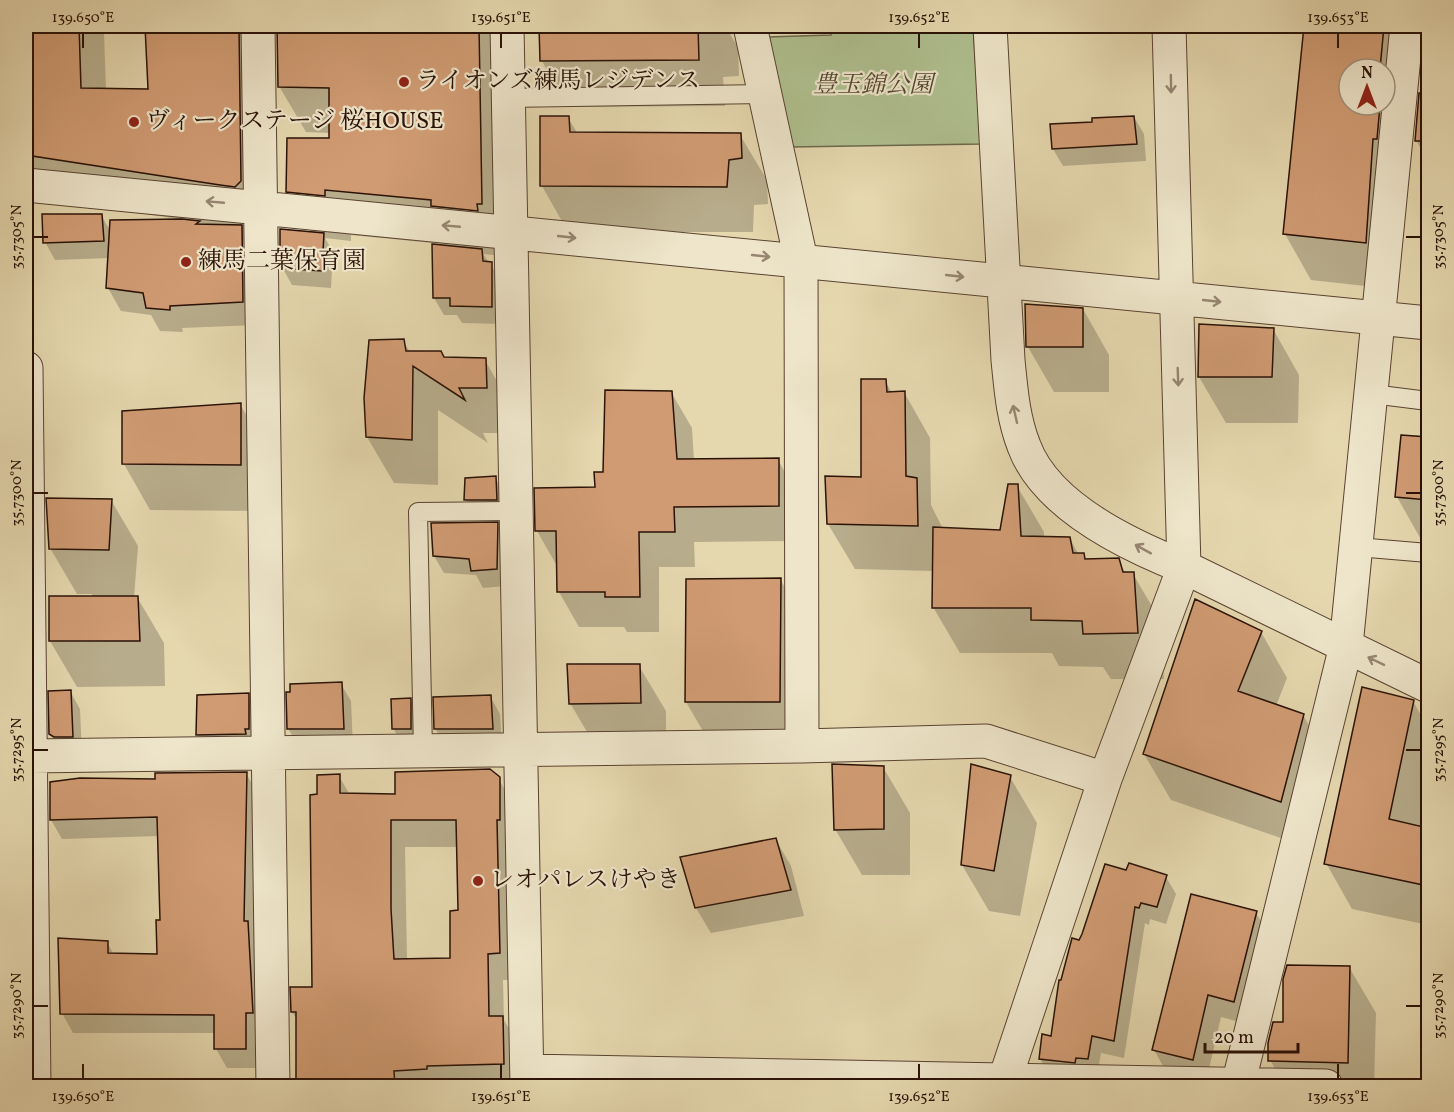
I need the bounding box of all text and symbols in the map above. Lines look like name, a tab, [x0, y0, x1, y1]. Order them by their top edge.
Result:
text: 139.650°E	[52, 8, 114, 29]
text: 139.651°E	[471, 8, 531, 29]
text: 139.652°E	[888, 8, 950, 29]
text: 139.653°E	[1307, 8, 1369, 29]
north arrow	[1337, 57, 1397, 117]
text: N	[1361, 63, 1373, 85]
place label: ライオンズ練馬レジデンス	[416, 65, 700, 99]
park label: 豊玉錦公園	[813, 69, 937, 103]
one-way arrow	[1165, 73, 1176, 93]
marker: ライオンズ練馬レジデンス	[397, 75, 411, 89]
place label: ヴィークステージ 桜HOUSE	[146, 105, 444, 139]
marker: ヴィークステージ 桜HOUSE	[127, 115, 141, 129]
one-way arrow	[206, 196, 226, 207]
text: 35.7305°N	[7, 204, 28, 270]
text: 35.7305°N	[1429, 204, 1450, 270]
one-way arrow	[441, 220, 461, 231]
one-way arrow	[557, 232, 577, 243]
place label: 練馬二葉保育園	[198, 245, 366, 279]
one-way arrow	[751, 251, 771, 262]
marker: 練馬二葉保育園	[179, 255, 193, 269]
one-way arrow	[945, 271, 965, 282]
one-way arrow	[1202, 296, 1222, 307]
one-way arrow	[1173, 367, 1184, 387]
one-way arrow	[1008, 405, 1020, 424]
text: 35.7300°N	[7, 459, 28, 527]
text: 35.7300°N	[1429, 459, 1450, 527]
one-way arrow	[1135, 543, 1153, 554]
one-way arrow	[1367, 654, 1385, 666]
text: 35.7295°N	[7, 718, 28, 782]
text: 35.7295°N	[1429, 718, 1450, 782]
place label: レオパレスけやき	[490, 864, 681, 898]
marker: レオパレスけやき	[471, 874, 485, 888]
text: 35.7290°N	[7, 973, 28, 1039]
text: 35.7290°N	[1429, 973, 1450, 1039]
scale bar	[1205, 1016, 1298, 1054]
text: 20 m	[1214, 1026, 1254, 1051]
text: 139.650°E	[52, 1087, 114, 1108]
text: 139.651°E	[471, 1087, 531, 1108]
text: 139.652°E	[888, 1087, 950, 1108]
text: 139.653°E	[1307, 1087, 1369, 1108]

